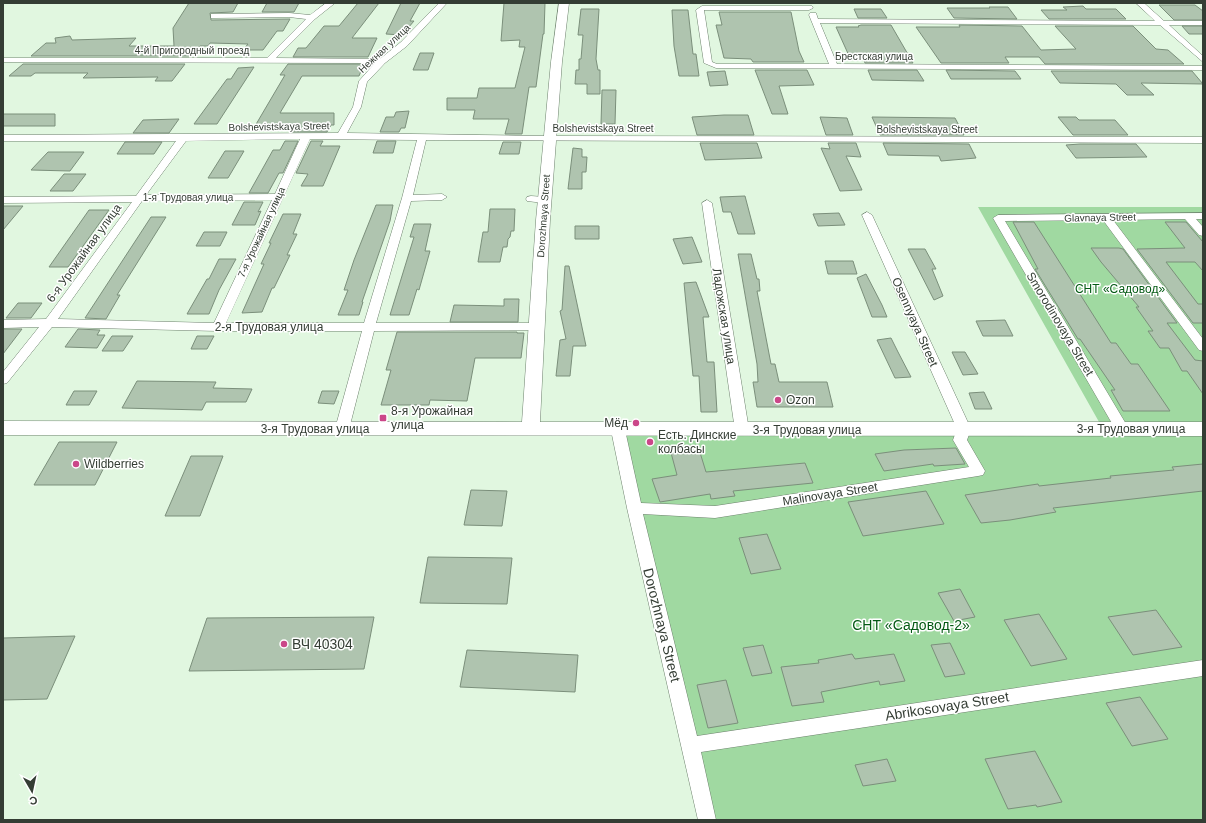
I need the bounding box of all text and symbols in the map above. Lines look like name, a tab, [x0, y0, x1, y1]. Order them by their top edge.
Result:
street label: Нежная улица	[356, 21, 413, 75]
street label: 4-й Пригородный проезд	[135, 45, 249, 56]
street label: Брестская улица	[835, 51, 913, 62]
street label: Bolshevistskaya Street	[228, 120, 330, 133]
street label: Bolshevistskaya Street	[552, 123, 654, 134]
street label: Bolshevistskaya Street	[876, 124, 978, 135]
street label: Dorozhnaya Street	[535, 174, 552, 258]
street label: 7-я Урожайная улица	[236, 185, 287, 279]
street label: 1-я Трудовая улица	[143, 192, 234, 203]
street label: 6-я Урожайная улица	[44, 201, 125, 305]
street label: Glavnaya Street	[1064, 211, 1136, 224]
street label: Ладожская улица	[709, 267, 739, 365]
street label: Smorodinovaya Street	[1023, 270, 1097, 379]
street label: Osennyaya Street	[889, 275, 941, 369]
park label: СНТ «Садовод»	[1075, 282, 1165, 296]
street label: 2-я Трудовая улица	[215, 320, 324, 334]
place label: Ozon	[786, 393, 815, 407]
marker: Ozon	[773, 395, 783, 405]
place label: 8-я Урожайная улица	[391, 404, 473, 432]
marker: 8-я Урожайная улица	[378, 413, 388, 423]
place label: Мёд	[604, 416, 628, 430]
marker: Мёд	[631, 418, 641, 428]
street label: 3-я Трудовая улица	[261, 422, 370, 436]
street label: 3-я Трудовая улица	[1077, 422, 1186, 436]
street label: 3-я Трудовая улица	[753, 423, 862, 437]
place label: Есть. Динские колбасы	[658, 428, 737, 456]
marker: Есть. Динские колбасы	[645, 437, 655, 447]
place label: Wildberries	[84, 457, 144, 471]
marker: Wildberries	[71, 459, 81, 469]
street label: Malinovaya Street	[781, 479, 879, 508]
street label: Dorozhnaya Street	[640, 566, 684, 684]
park label: СНТ «Садовод-2»	[852, 617, 970, 633]
place label: ВЧ 40304	[292, 636, 353, 652]
marker: ВЧ 40304	[279, 639, 289, 649]
street label: Abrikosovaya Street	[884, 688, 1010, 724]
north arrow	[12, 771, 52, 811]
text: С	[29, 794, 38, 807]

